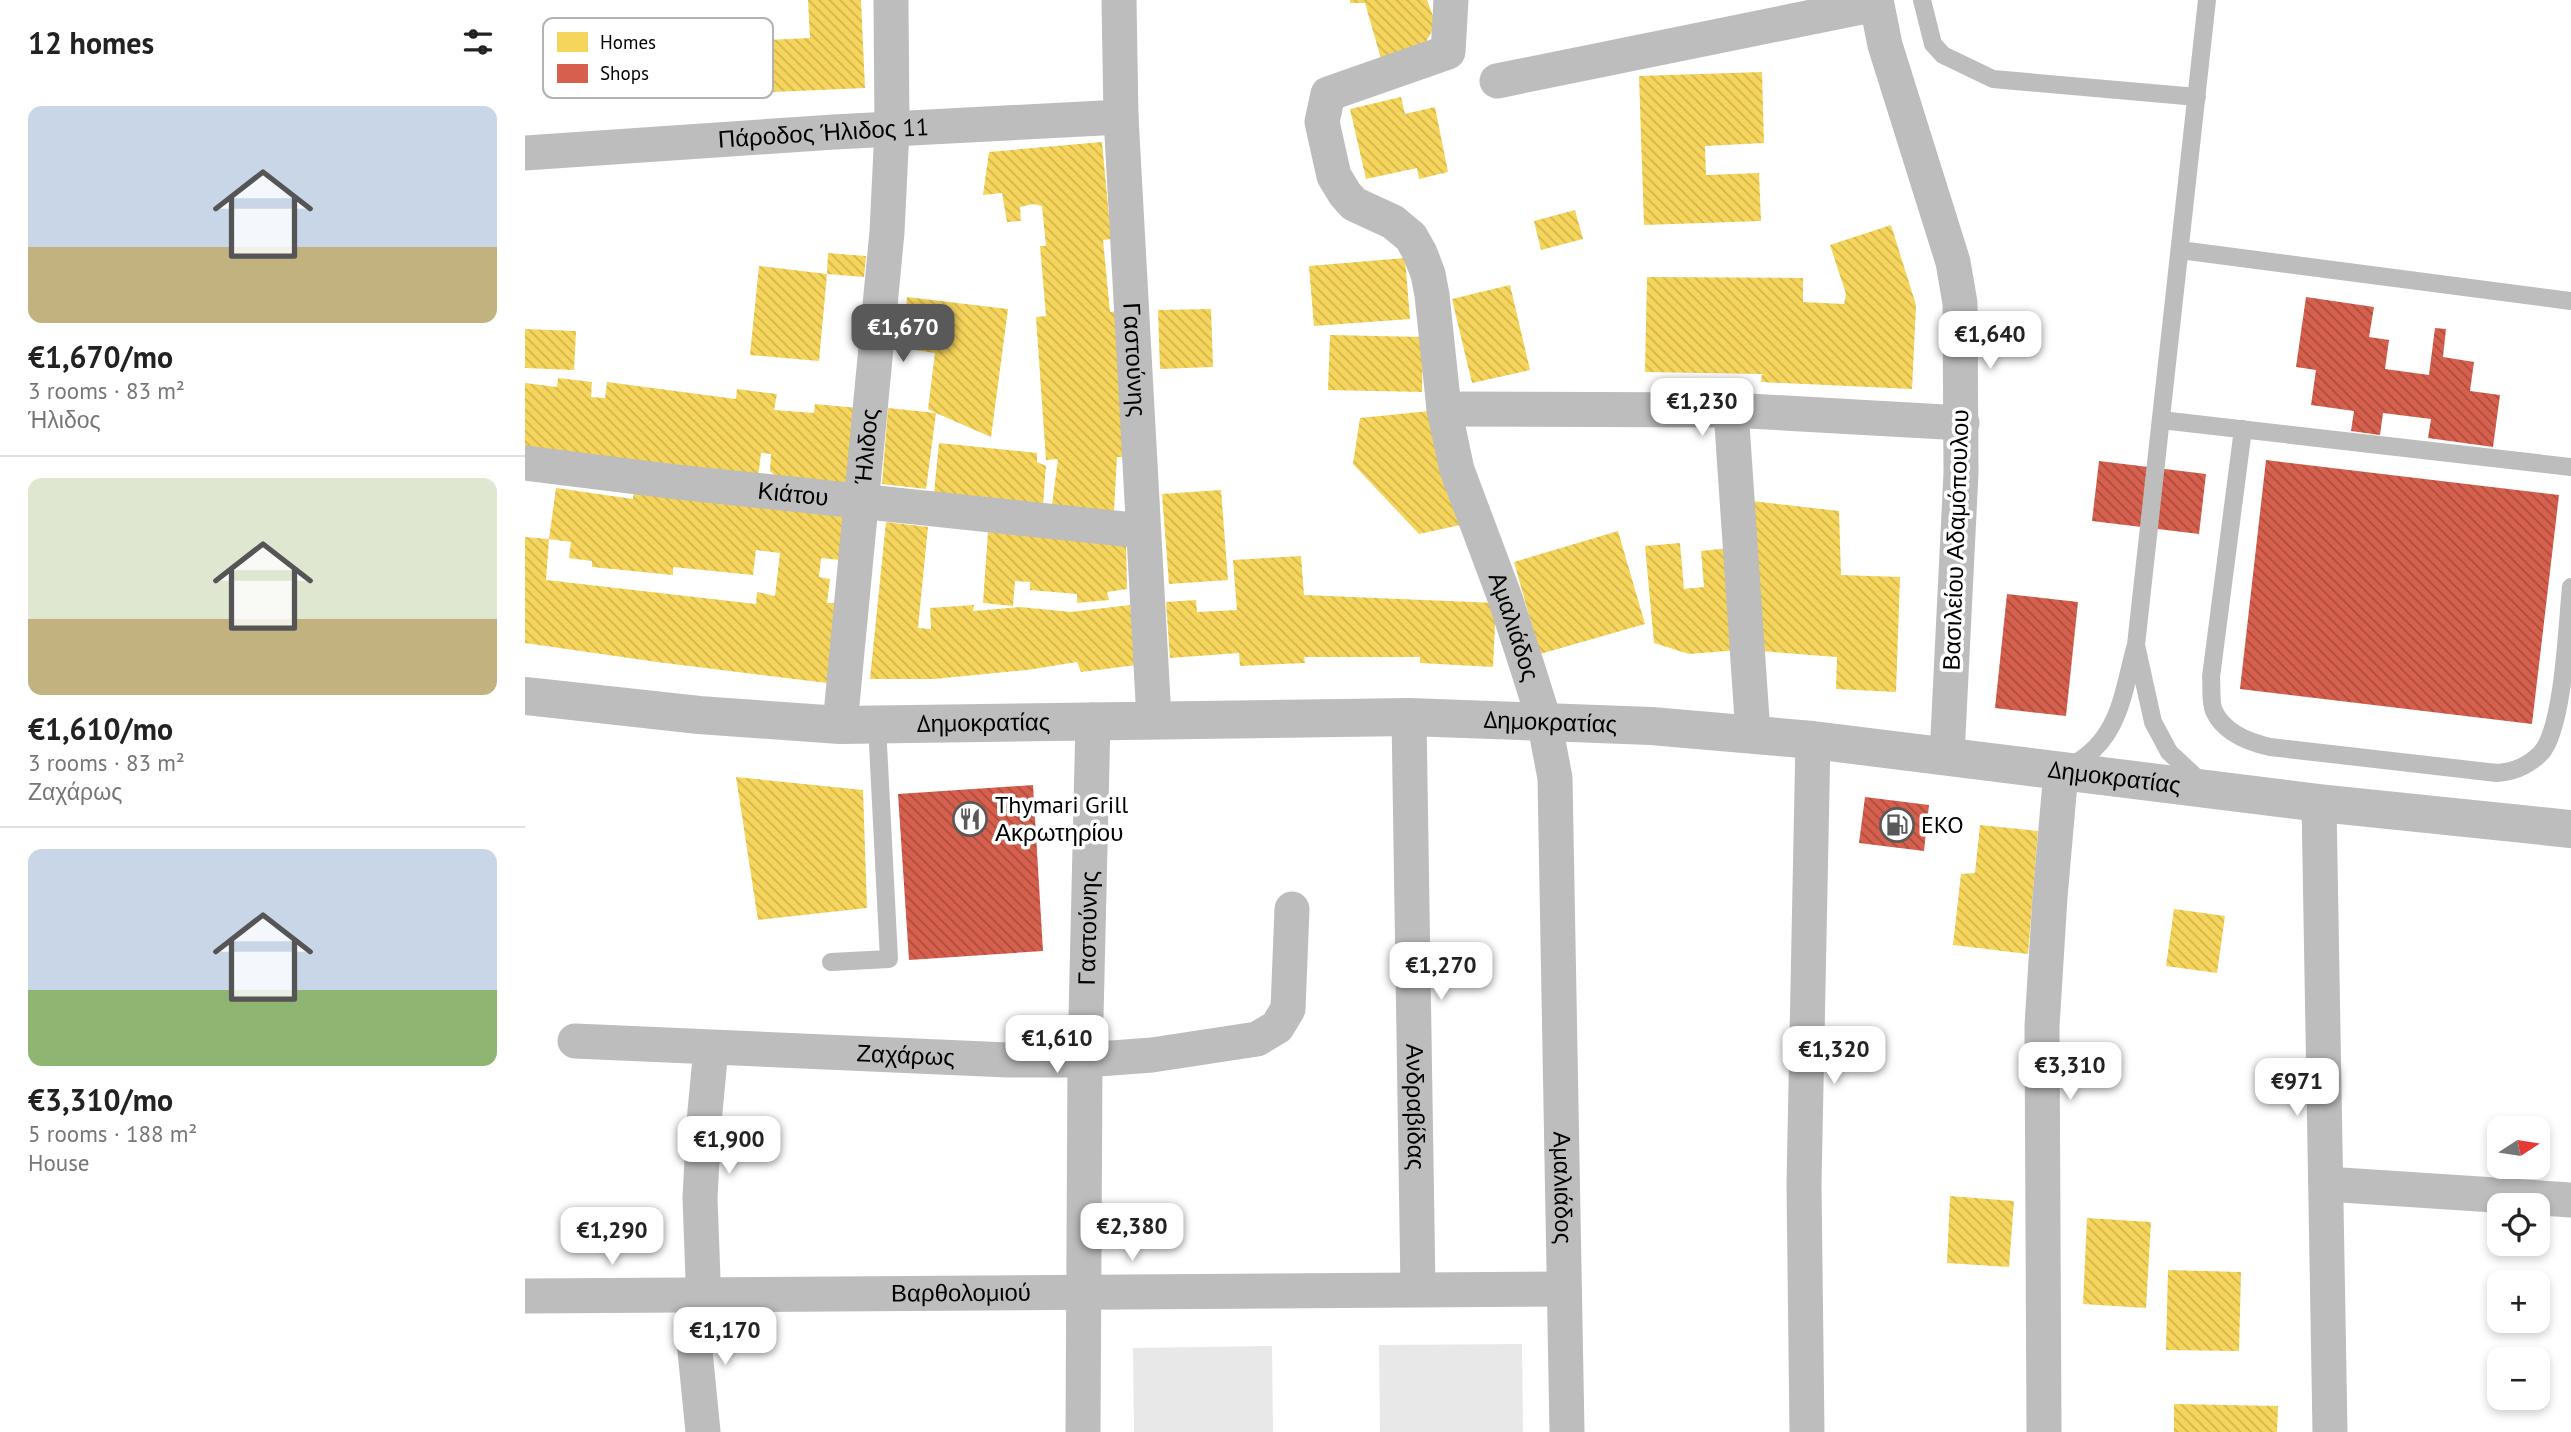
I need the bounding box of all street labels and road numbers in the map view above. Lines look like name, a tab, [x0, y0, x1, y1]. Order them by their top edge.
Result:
street label: Πάροδος Ήλιδος 11	[717, 111, 930, 155]
street label: Γαστούνης	[1116, 302, 1153, 418]
street label: Ήλιδος	[847, 407, 885, 486]
street label: Βασιλείου Αδαμόπουλου	[1935, 409, 1976, 671]
street label: Κιάτου	[756, 475, 830, 513]
street label: Αμαλιάδος	[1482, 568, 1547, 685]
street label: Δημοκρατίας	[1483, 704, 1618, 740]
street label: Δημοκρατίας	[917, 706, 1051, 739]
street label: Δημοκρατίας	[2046, 753, 2183, 801]
street label: Γαστούνης	[1071, 870, 1104, 986]
street label: Ζαχάρως	[856, 1037, 956, 1073]
street label: Ανδραβίδας	[1399, 1043, 1432, 1170]
street label: Αμαλιάδος	[1546, 1131, 1580, 1244]
street label: Βαρθολομιού	[891, 1277, 1031, 1309]

